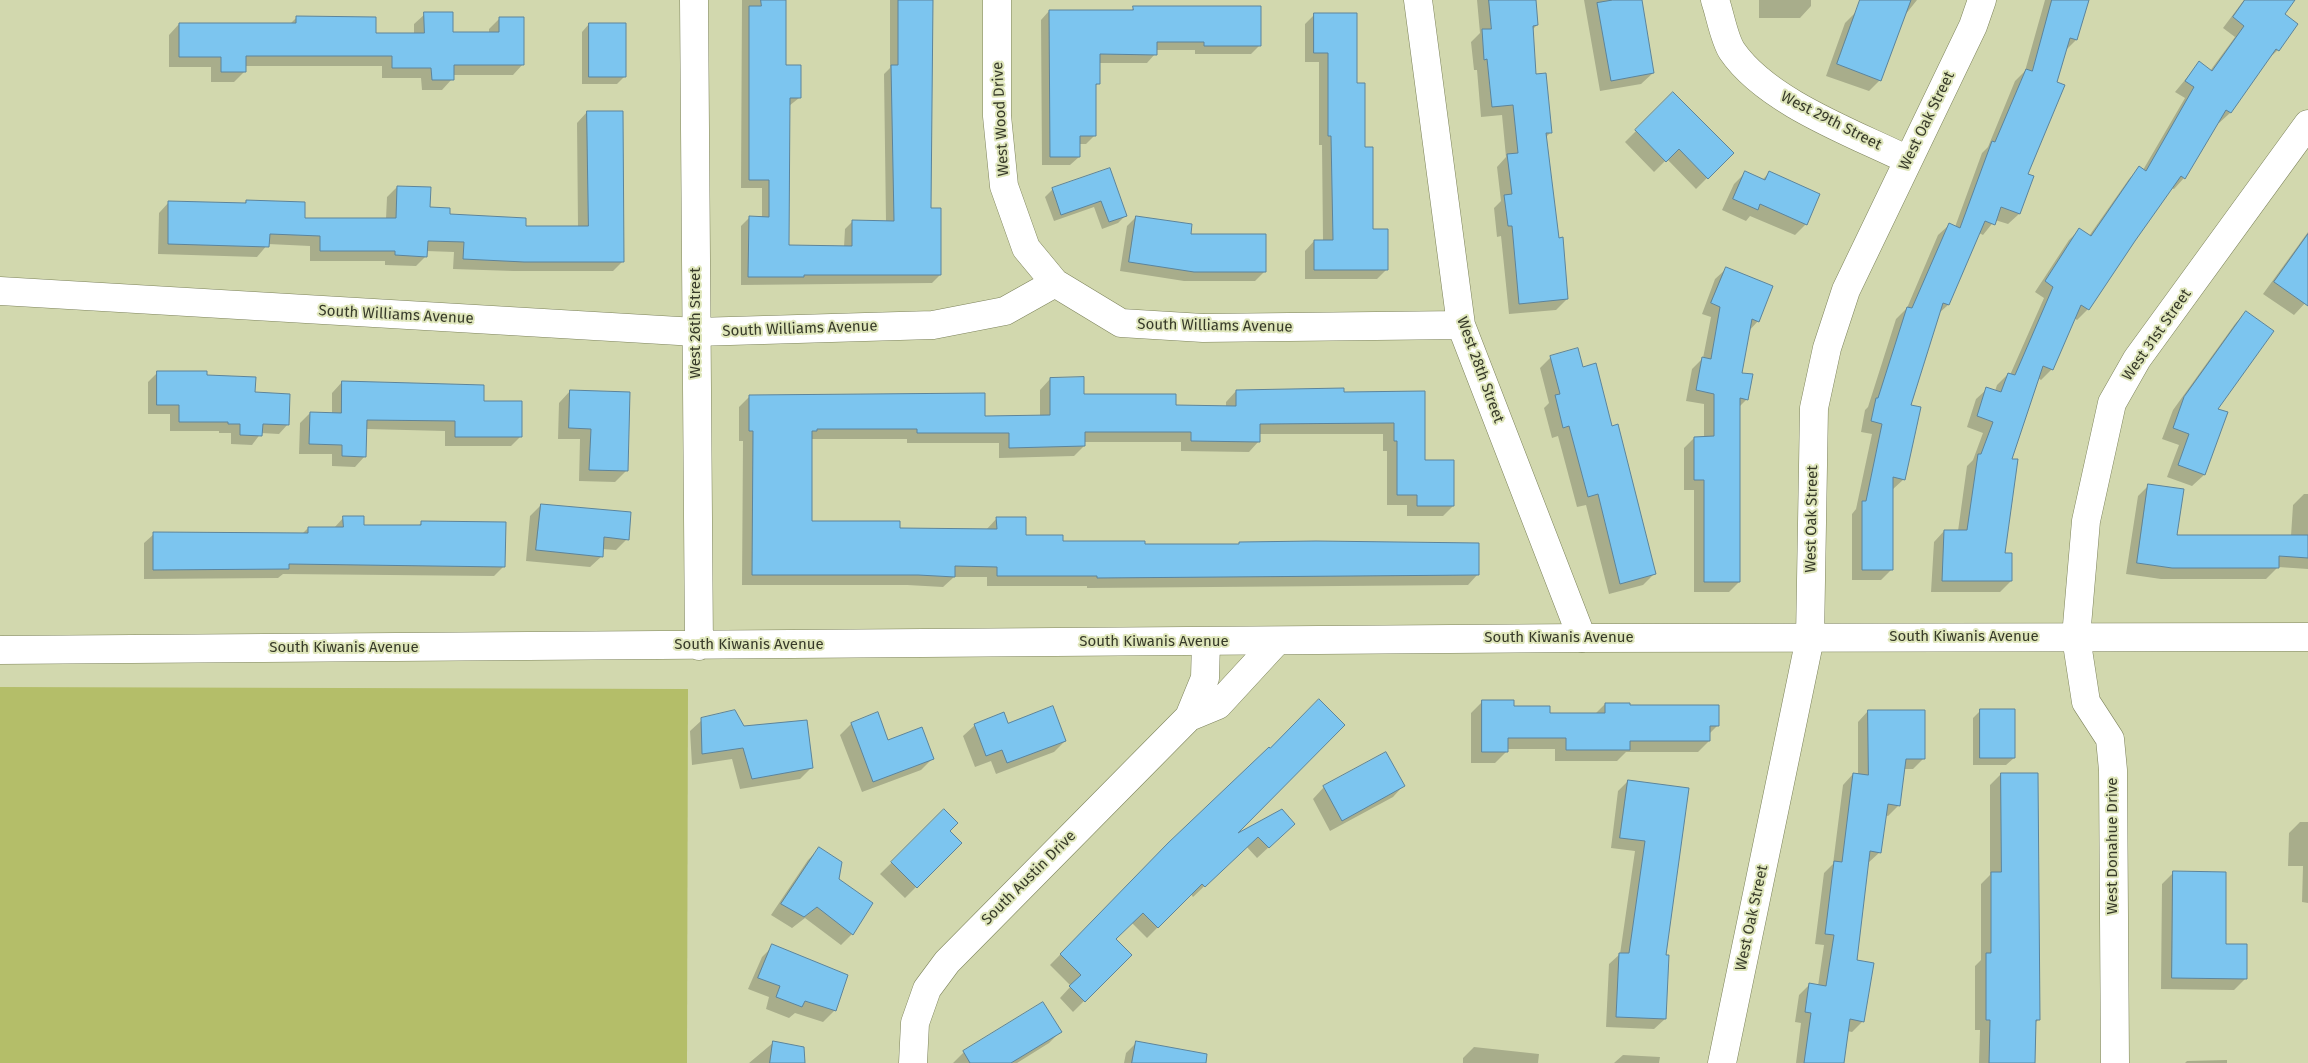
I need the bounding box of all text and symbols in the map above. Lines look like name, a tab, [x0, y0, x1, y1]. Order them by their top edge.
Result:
street label: West Wood Drive	[989, 61, 1013, 177]
street label: West Oak Street	[1895, 69, 1959, 173]
street label: West 29th Street	[1778, 88, 1884, 154]
street label: West 26th Street	[687, 267, 705, 379]
street label: West 31st Street	[2119, 286, 2195, 384]
street label: South Williams Avenue	[318, 302, 474, 328]
street label: West 28th Street	[1452, 315, 1508, 425]
street label: South Williams Avenue	[1137, 316, 1293, 336]
street label: South Williams Avenue	[722, 317, 878, 341]
street label: West Oak Street	[1802, 465, 1822, 573]
street label: South Kiwanis Avenue	[1889, 628, 2039, 646]
street label: South Kiwanis Avenue	[1484, 629, 1634, 647]
street label: South Kiwanis Avenue	[1079, 633, 1229, 651]
street label: South Kiwanis Avenue	[674, 636, 824, 654]
street label: South Kiwanis Avenue	[269, 639, 419, 657]
street label: West Donahue Drive	[2104, 777, 2122, 915]
street label: South Austin Drive	[978, 827, 1080, 929]
street label: West Oak Street	[1732, 864, 1772, 972]

